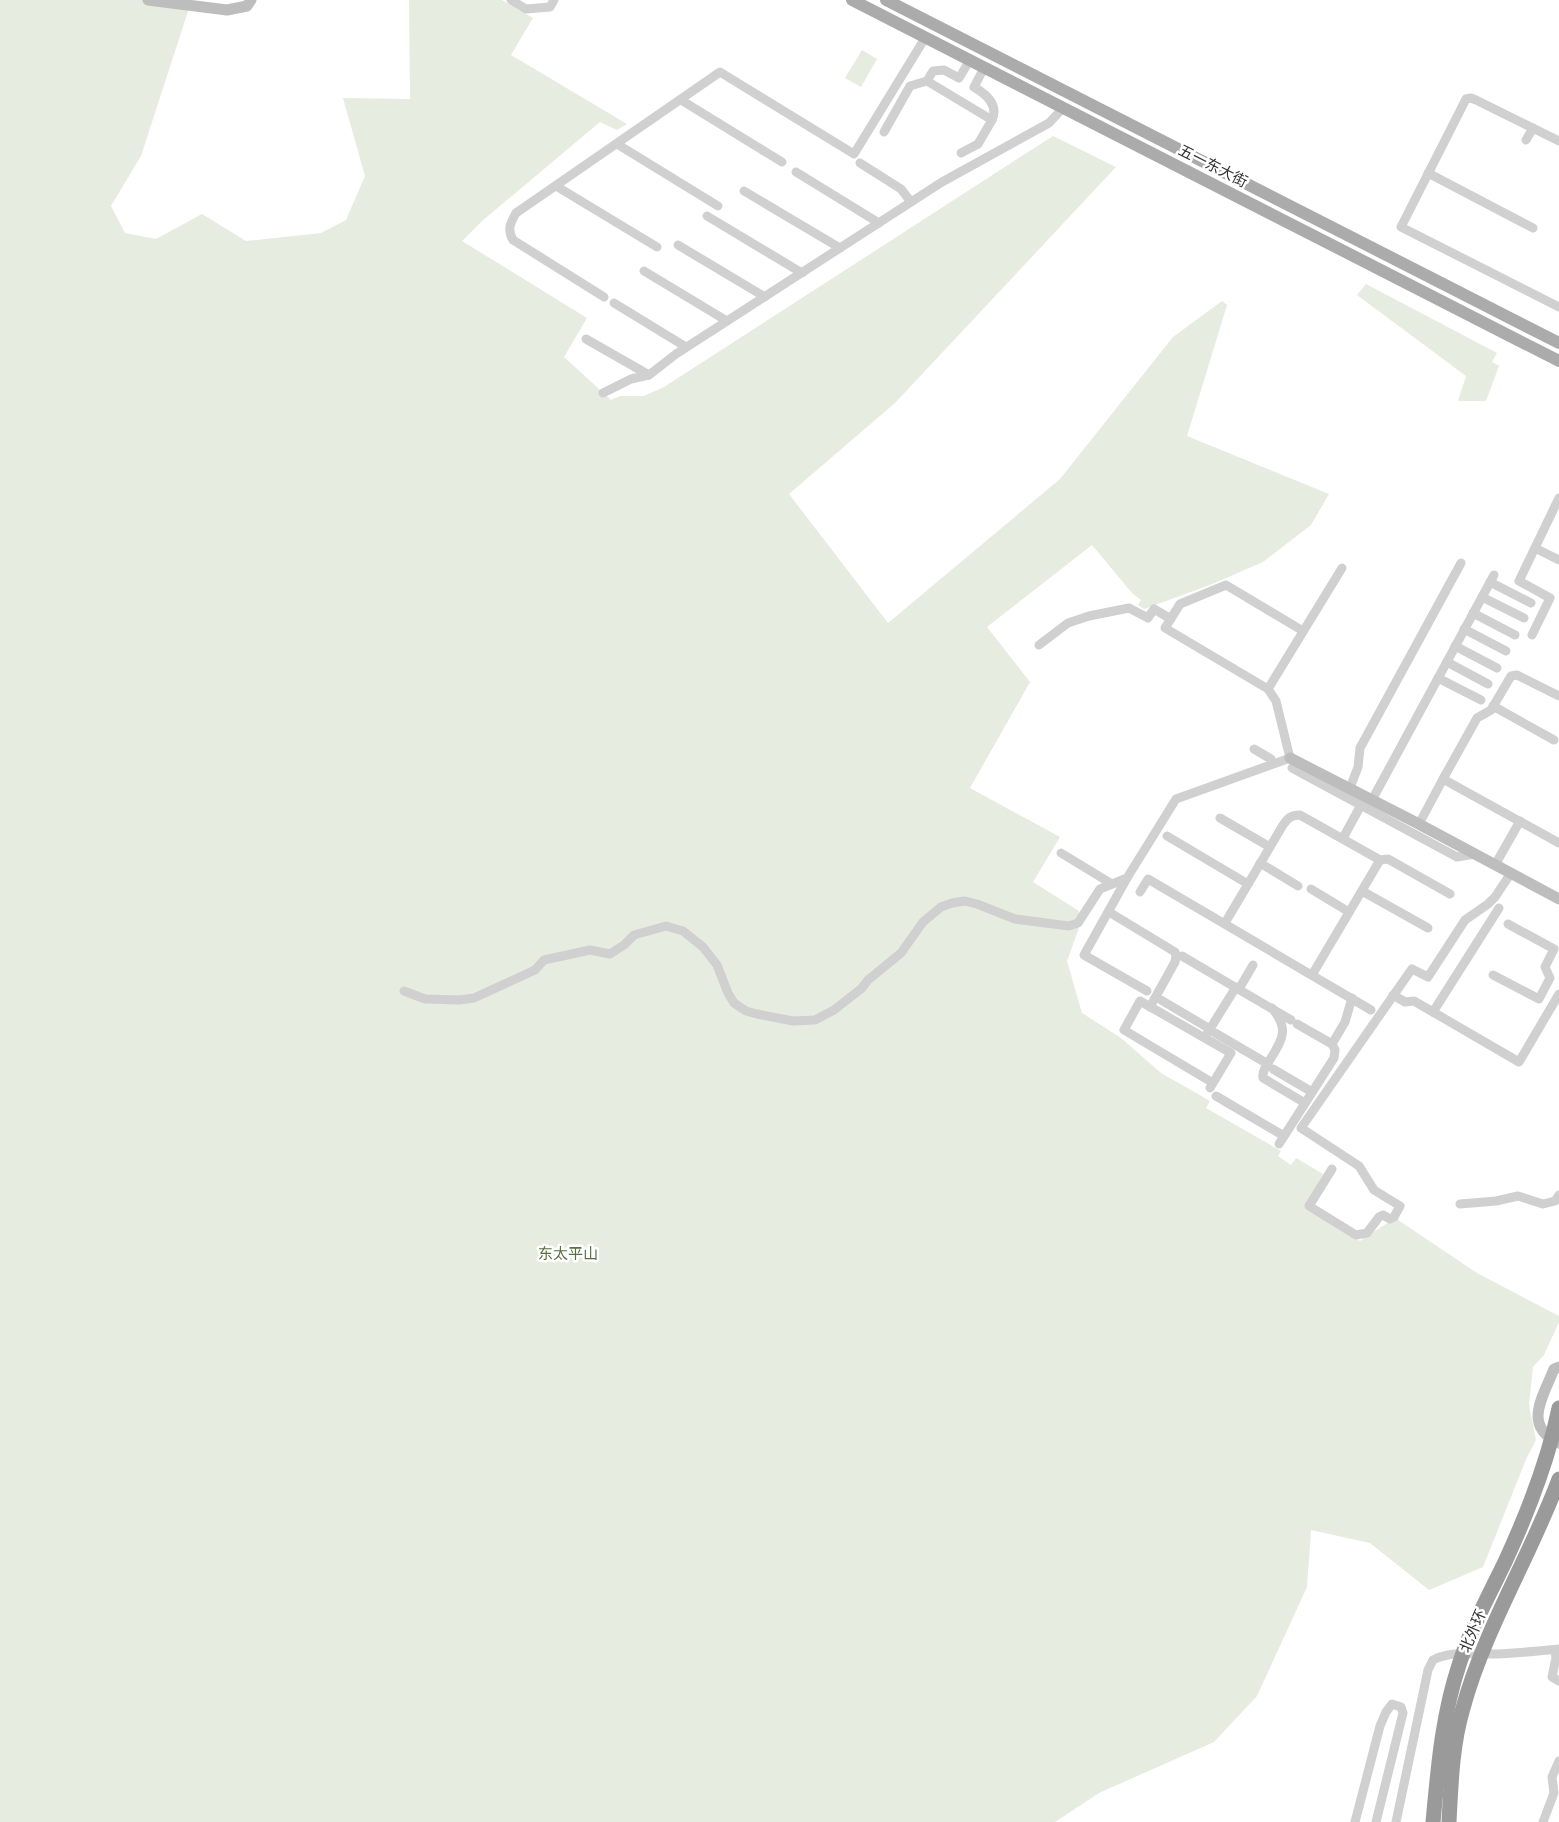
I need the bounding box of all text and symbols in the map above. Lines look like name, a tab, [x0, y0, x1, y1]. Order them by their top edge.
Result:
street label: 五一东大街	[1175, 141, 1251, 191]
park label: 东太平山	[538, 1245, 598, 1263]
street label: 北外环	[1456, 1607, 1490, 1655]

